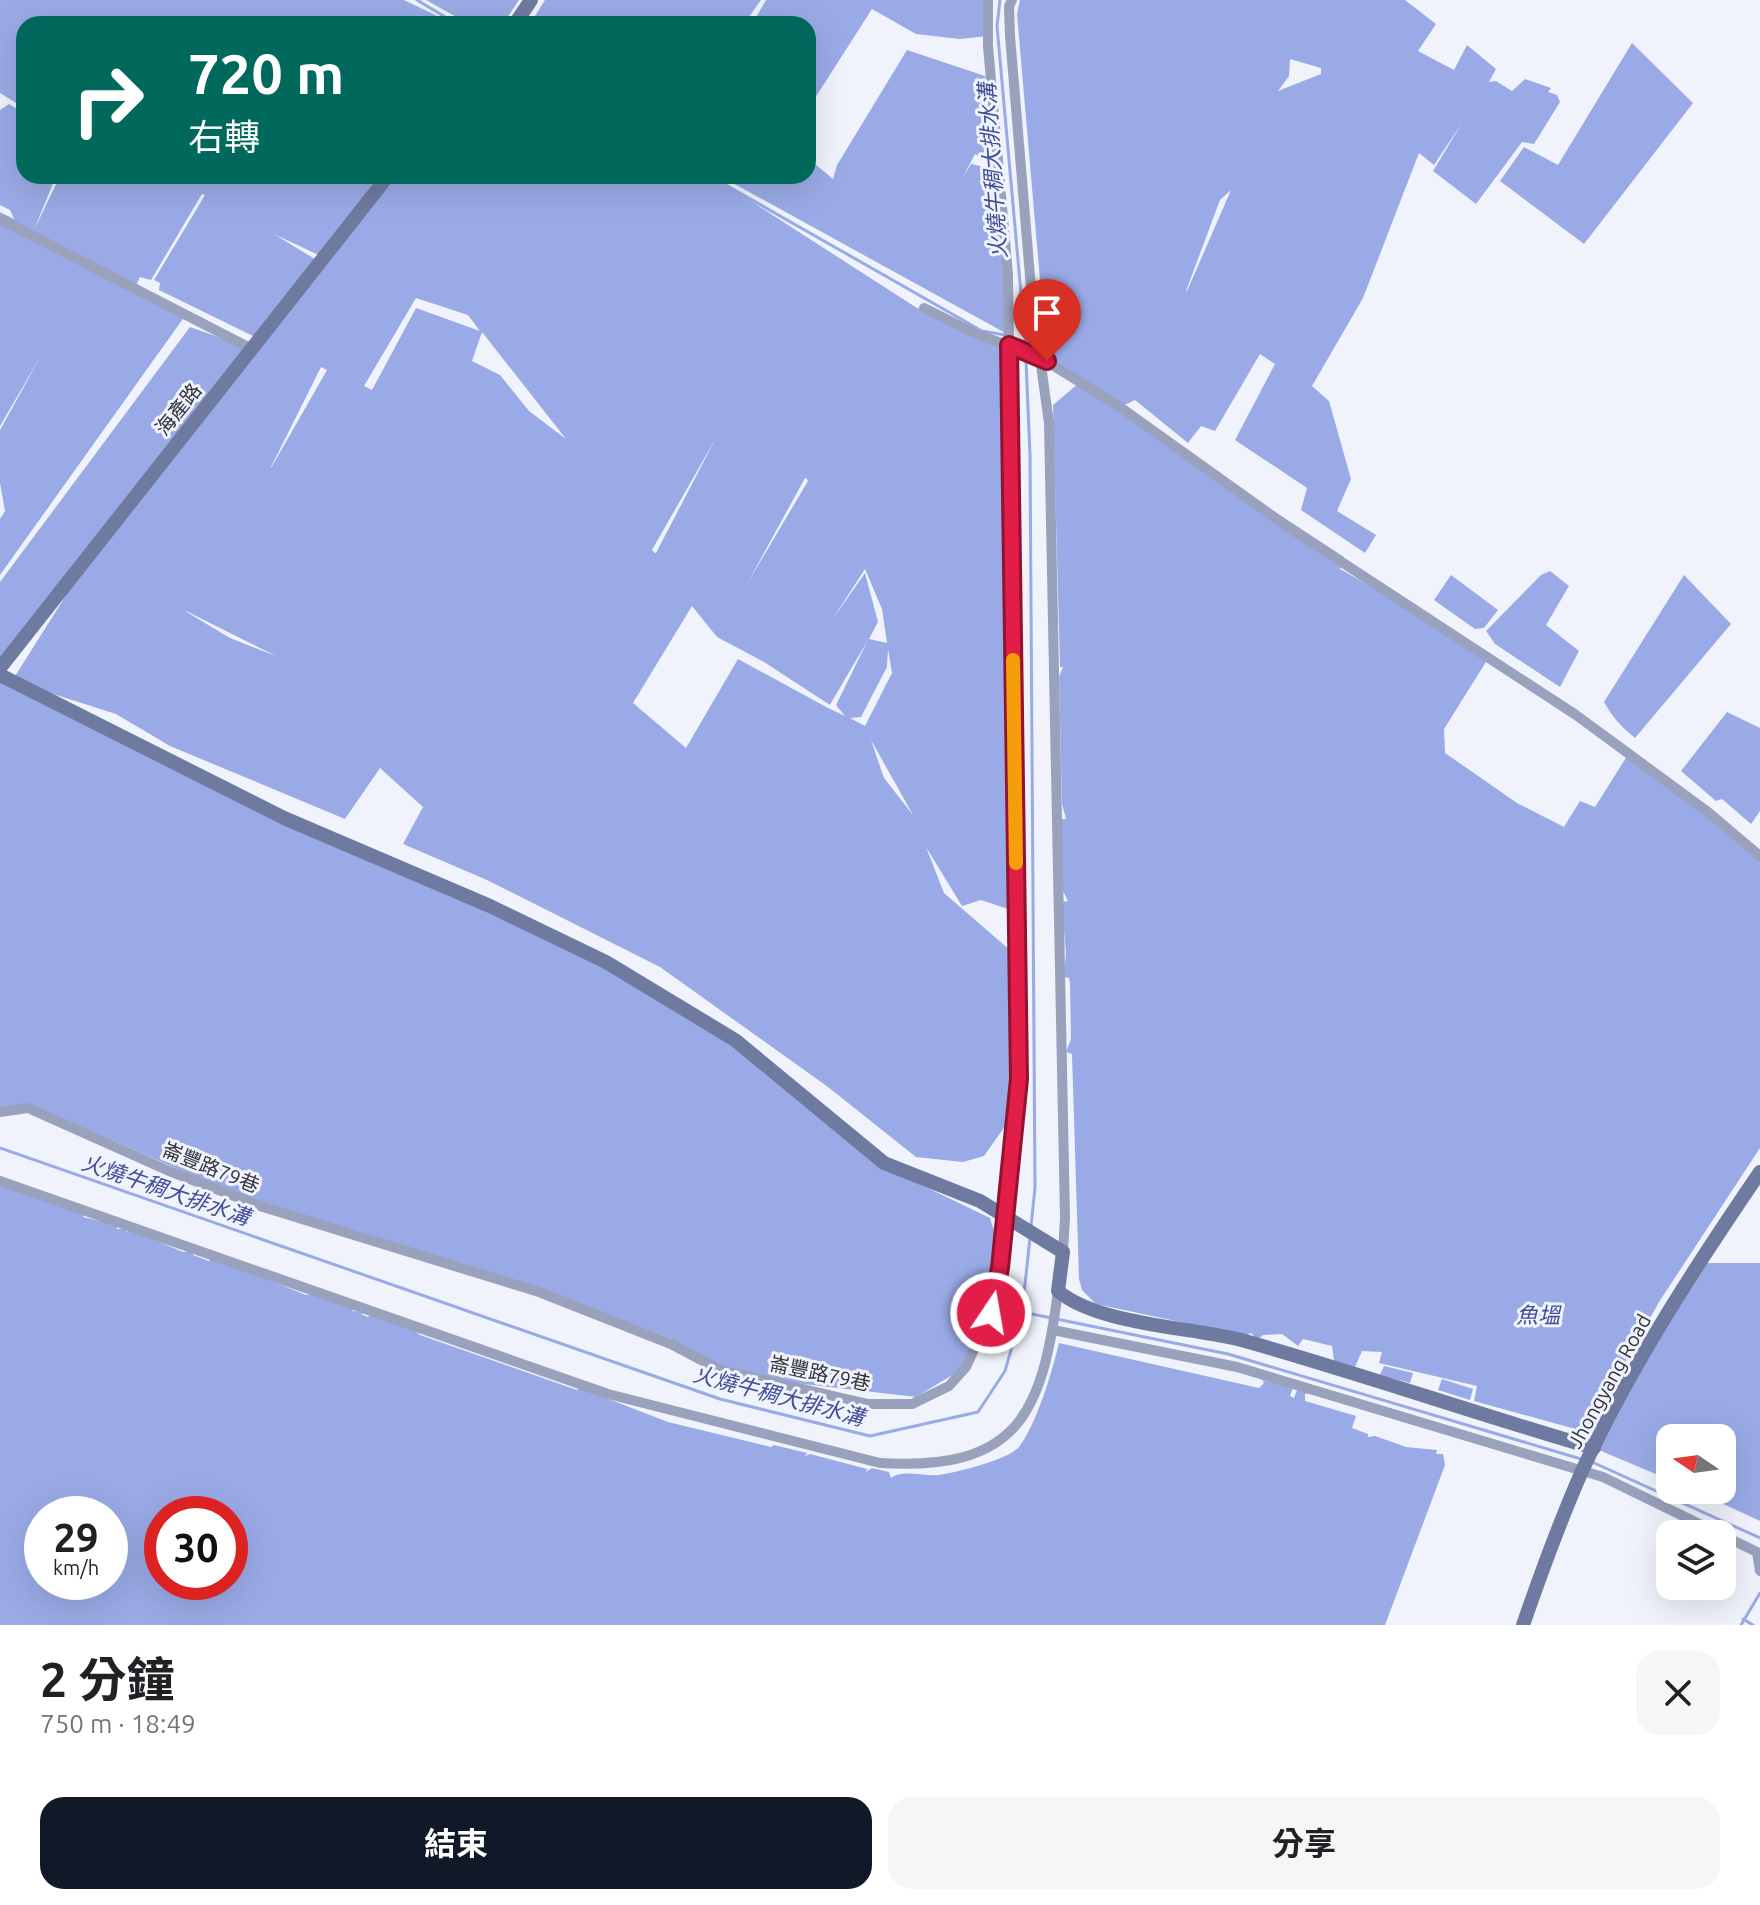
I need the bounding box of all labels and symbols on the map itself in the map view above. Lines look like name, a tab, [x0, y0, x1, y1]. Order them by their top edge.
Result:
water label: 火燒牛稠大排水溝	[973, 79, 1011, 260]
pin	[1013, 279, 1081, 361]
street label: 海產路	[150, 378, 206, 440]
street label: 崙豐路79巷	[159, 1137, 263, 1197]
water label: 火燒牛稠大排水溝	[79, 1149, 256, 1230]
position arrow	[949, 1271, 1033, 1355]
water label: 魚塭	[1516, 1302, 1562, 1327]
street label: Jhongyang Road	[1563, 1310, 1655, 1452]
street label: 崙豐路79巷	[767, 1351, 873, 1395]
water label: 火燒牛稠大排水溝	[691, 1360, 870, 1431]
north arrow	[1656, 1424, 1736, 1504]
speed limit sign: 30	[144, 1496, 248, 1600]

